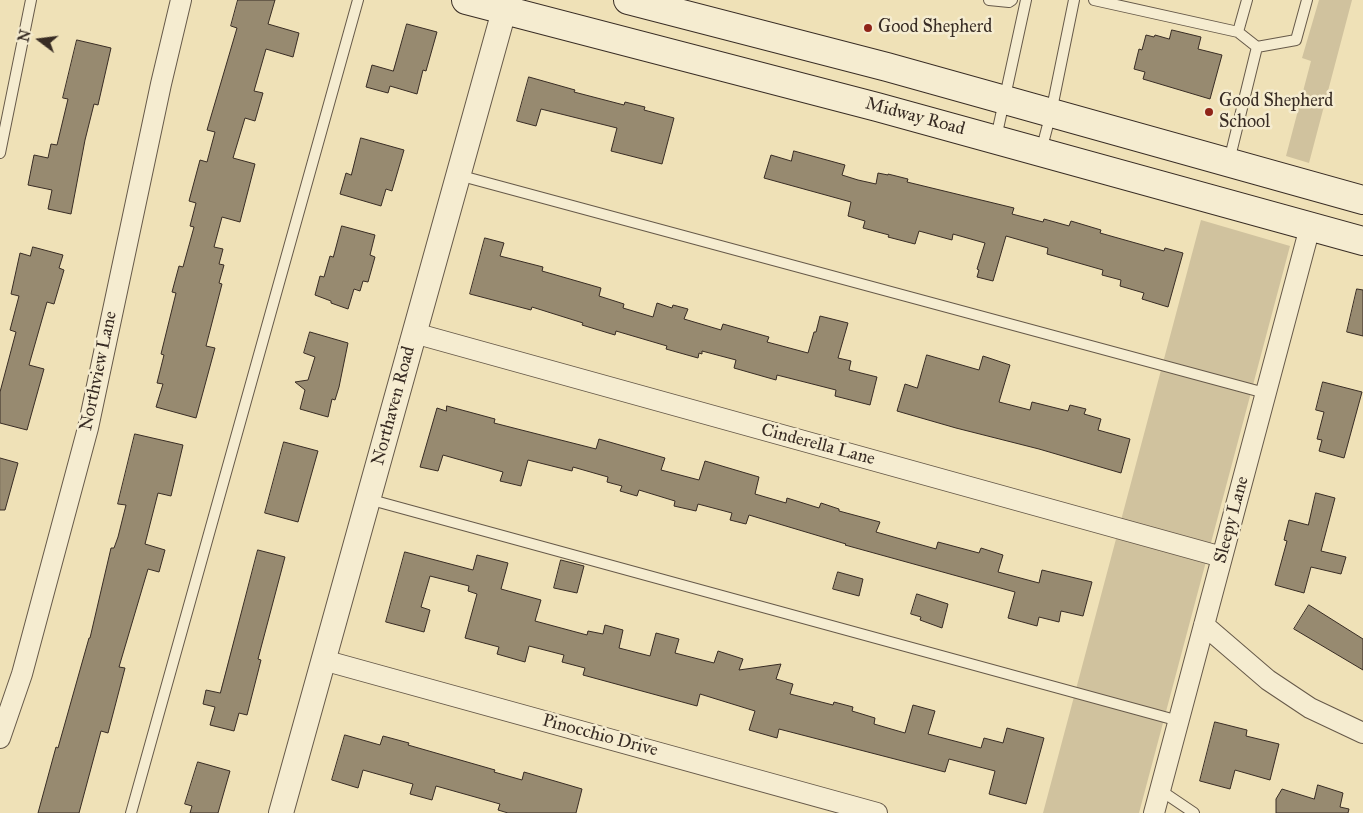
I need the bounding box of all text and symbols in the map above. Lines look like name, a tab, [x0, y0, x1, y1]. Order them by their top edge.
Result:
north arrow	[15, 15, 65, 65]
place label: Good Shepherd	[878, 17, 992, 39]
marker: Good Shepherd	[862, 22, 874, 34]
text: N	[15, 28, 35, 44]
place label: Good Shepherd School	[1219, 91, 1333, 134]
street label: Midway Road	[863, 93, 967, 141]
marker: Good Shepherd School	[1203, 106, 1215, 118]
street label: Northview Lane	[76, 309, 122, 433]
street label: Northaven Road	[368, 344, 420, 468]
street label: Cinderella Lane	[759, 419, 877, 471]
street label: Sleepy Lane	[1210, 474, 1254, 566]
street label: Pinocchio Drive	[540, 710, 660, 762]

